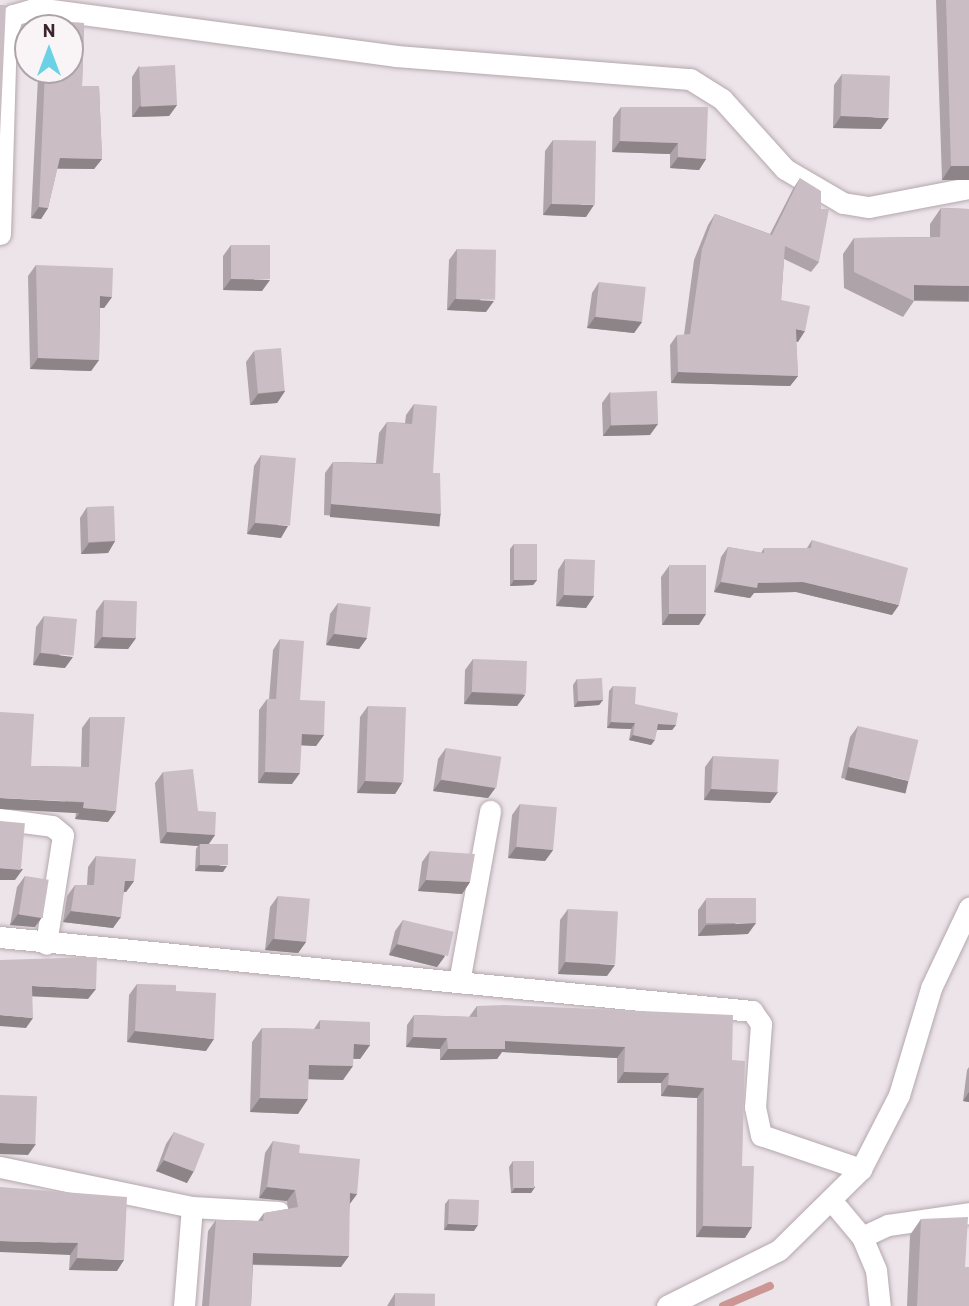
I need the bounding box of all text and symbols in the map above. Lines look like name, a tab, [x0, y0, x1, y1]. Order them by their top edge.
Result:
north arrow	[14, 14, 84, 84]
text: N	[43, 18, 55, 41]

